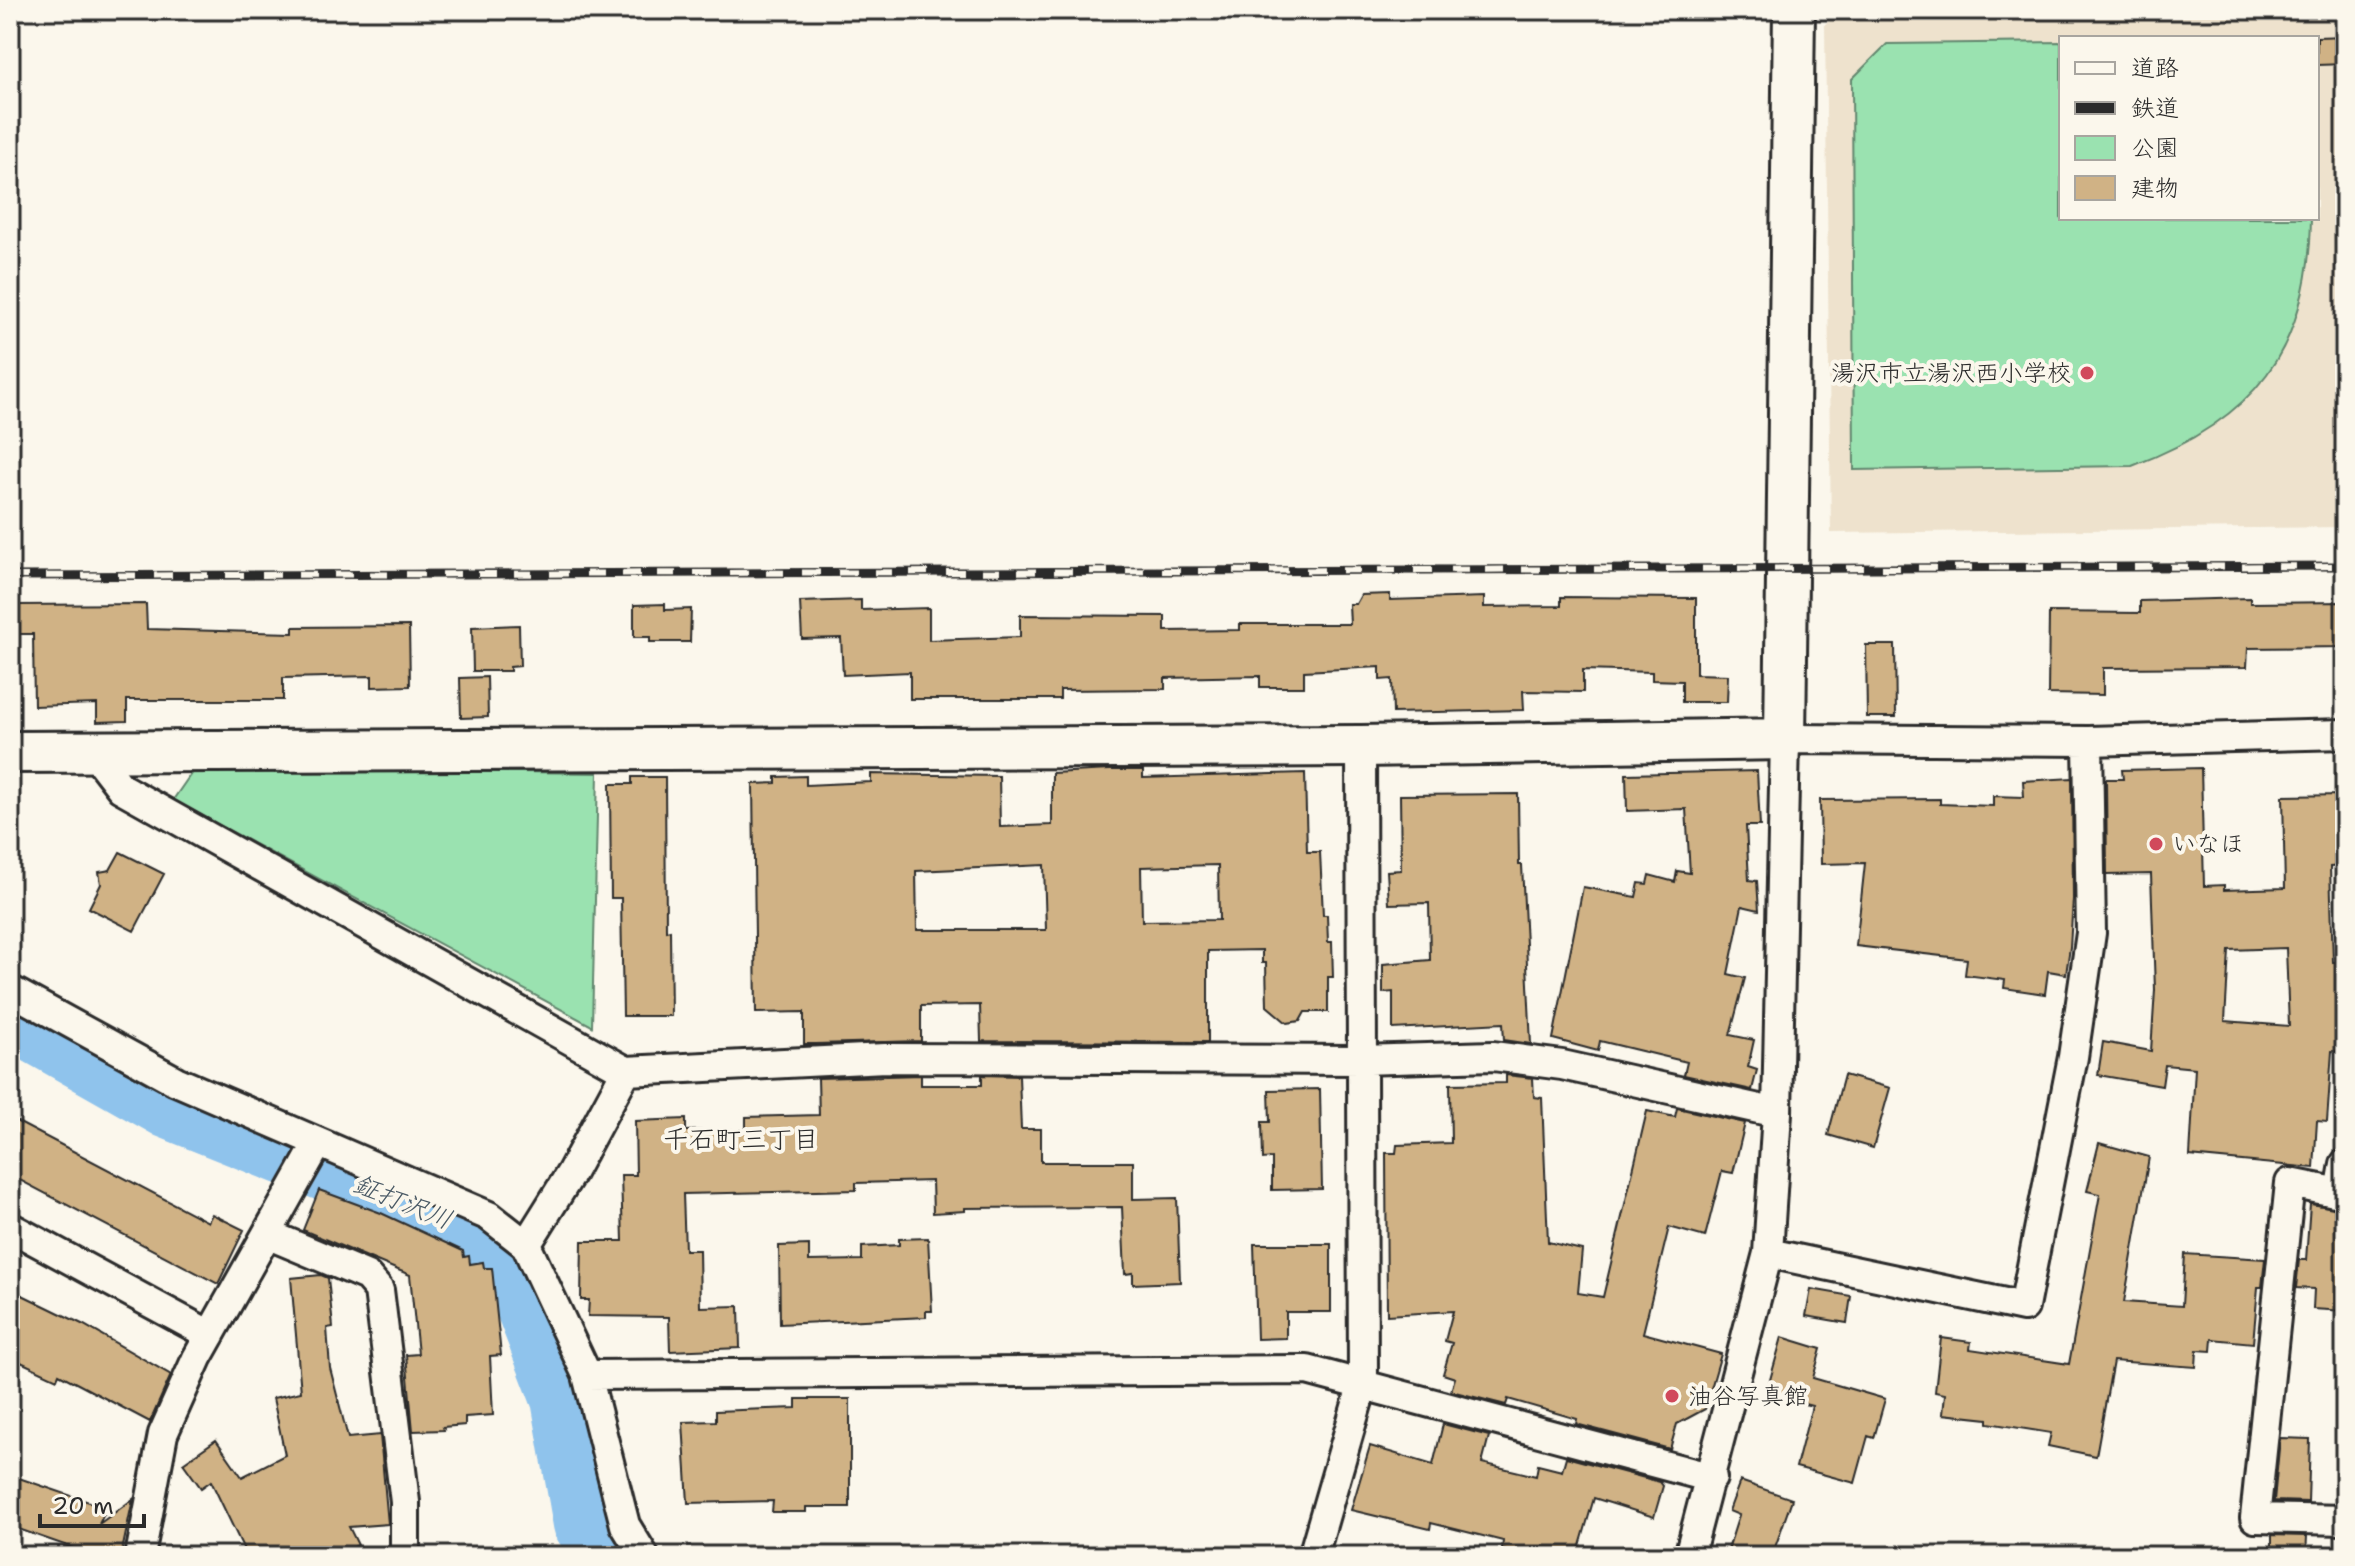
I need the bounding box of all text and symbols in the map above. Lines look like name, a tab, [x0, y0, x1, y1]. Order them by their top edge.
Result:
legend	[2059, 36, 2319, 220]
text: 道路	[2131, 52, 2179, 84]
text: 鉄道	[2131, 92, 2179, 124]
text: 公園	[2131, 132, 2179, 164]
text: 建物	[2131, 172, 2179, 204]
place label: 湯沢市立湯沢西小学校	[1831, 357, 2071, 389]
marker: 湯沢市立湯沢西小学校	[2078, 364, 2096, 382]
place label: いなほ	[2172, 828, 2244, 860]
marker: いなほ	[2147, 835, 2165, 853]
district label: 千石町三丁目	[663, 1121, 819, 1156]
water label: 鉦打沢川	[348, 1165, 458, 1237]
place label: 油谷写真館	[1688, 1380, 1808, 1412]
marker: 油谷写真館	[1663, 1387, 1681, 1405]
scale bar	[40, 1478, 144, 1528]
text: 20 m	[52, 1490, 114, 1522]

